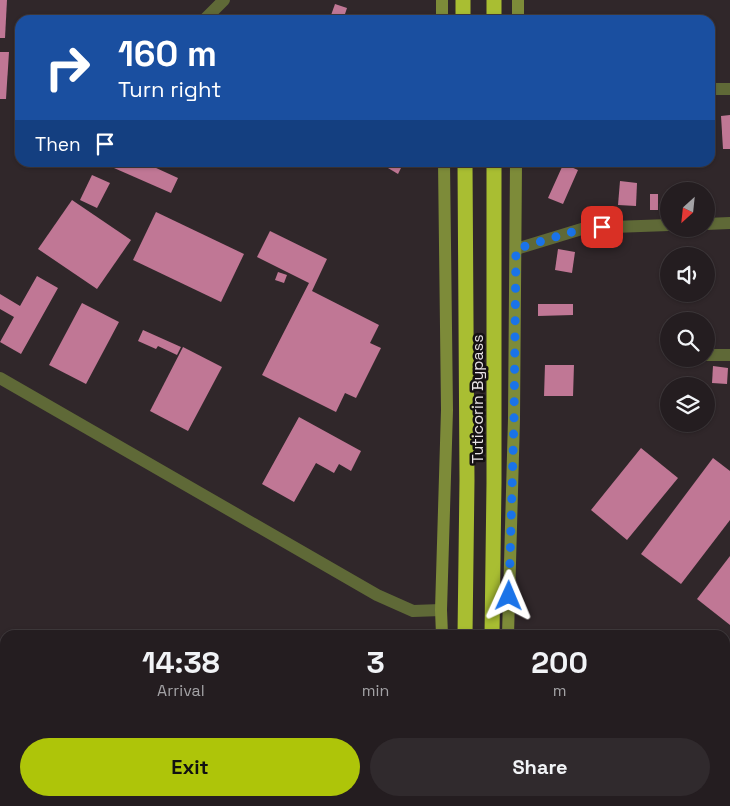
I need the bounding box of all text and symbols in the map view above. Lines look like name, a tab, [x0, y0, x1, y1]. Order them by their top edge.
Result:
text: 160 m	[118, 32, 217, 76]
icon: right	[35, 35, 100, 100]
text: Turn right	[118, 75, 221, 103]
icon: arrive	[91, 130, 119, 158]
text: Then	[35, 132, 81, 157]
north arrow	[660, 182, 715, 238]
map controls	[660, 182, 715, 432]
pin	[581, 206, 623, 248]
icon: arrive	[588, 213, 616, 241]
button: sound	[660, 247, 715, 302]
button: search	[660, 312, 715, 367]
street label: Tuticorin Bypass	[467, 334, 488, 464]
button: layers	[660, 377, 715, 432]
position arrow	[482, 569, 534, 621]
text: 14:38	[142, 643, 220, 682]
text: 3	[366, 643, 385, 682]
text: 200	[531, 643, 588, 682]
text: Arrival	[157, 680, 205, 701]
text: min	[362, 680, 389, 701]
text: m	[553, 680, 567, 701]
button: Exit	[20, 738, 360, 796]
button: Share	[370, 738, 710, 796]

